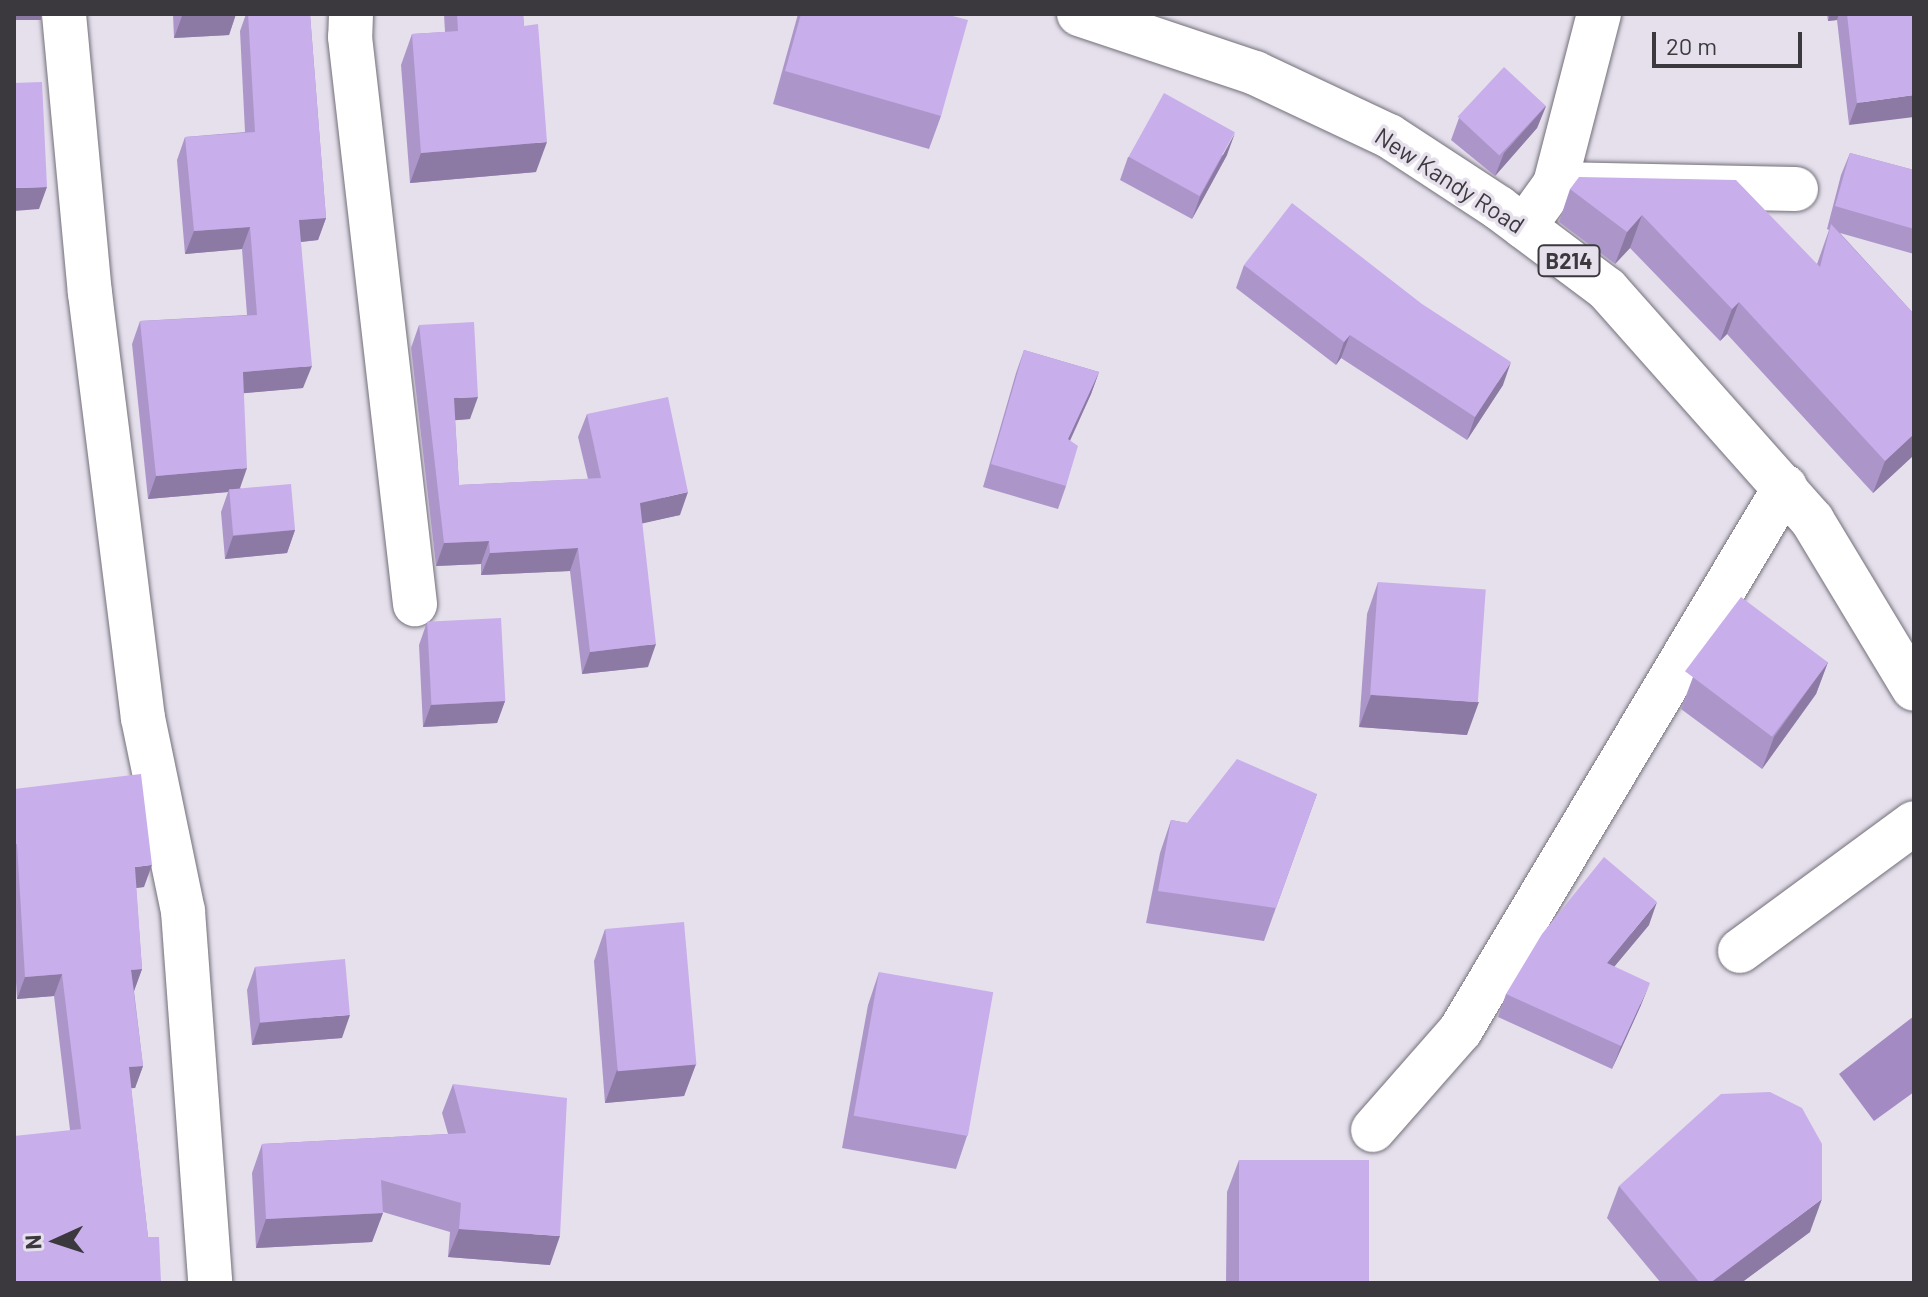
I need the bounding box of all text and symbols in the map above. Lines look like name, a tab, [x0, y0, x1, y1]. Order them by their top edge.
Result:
scale bar	[1656, 16, 1806, 66]
text: 20 m	[1666, 31, 1717, 60]
street label: New Kandy Road	[1370, 121, 1530, 239]
road number: B214	[1537, 243, 1601, 279]
north arrow	[16, 1201, 96, 1281]
text: N	[19, 1234, 45, 1250]

